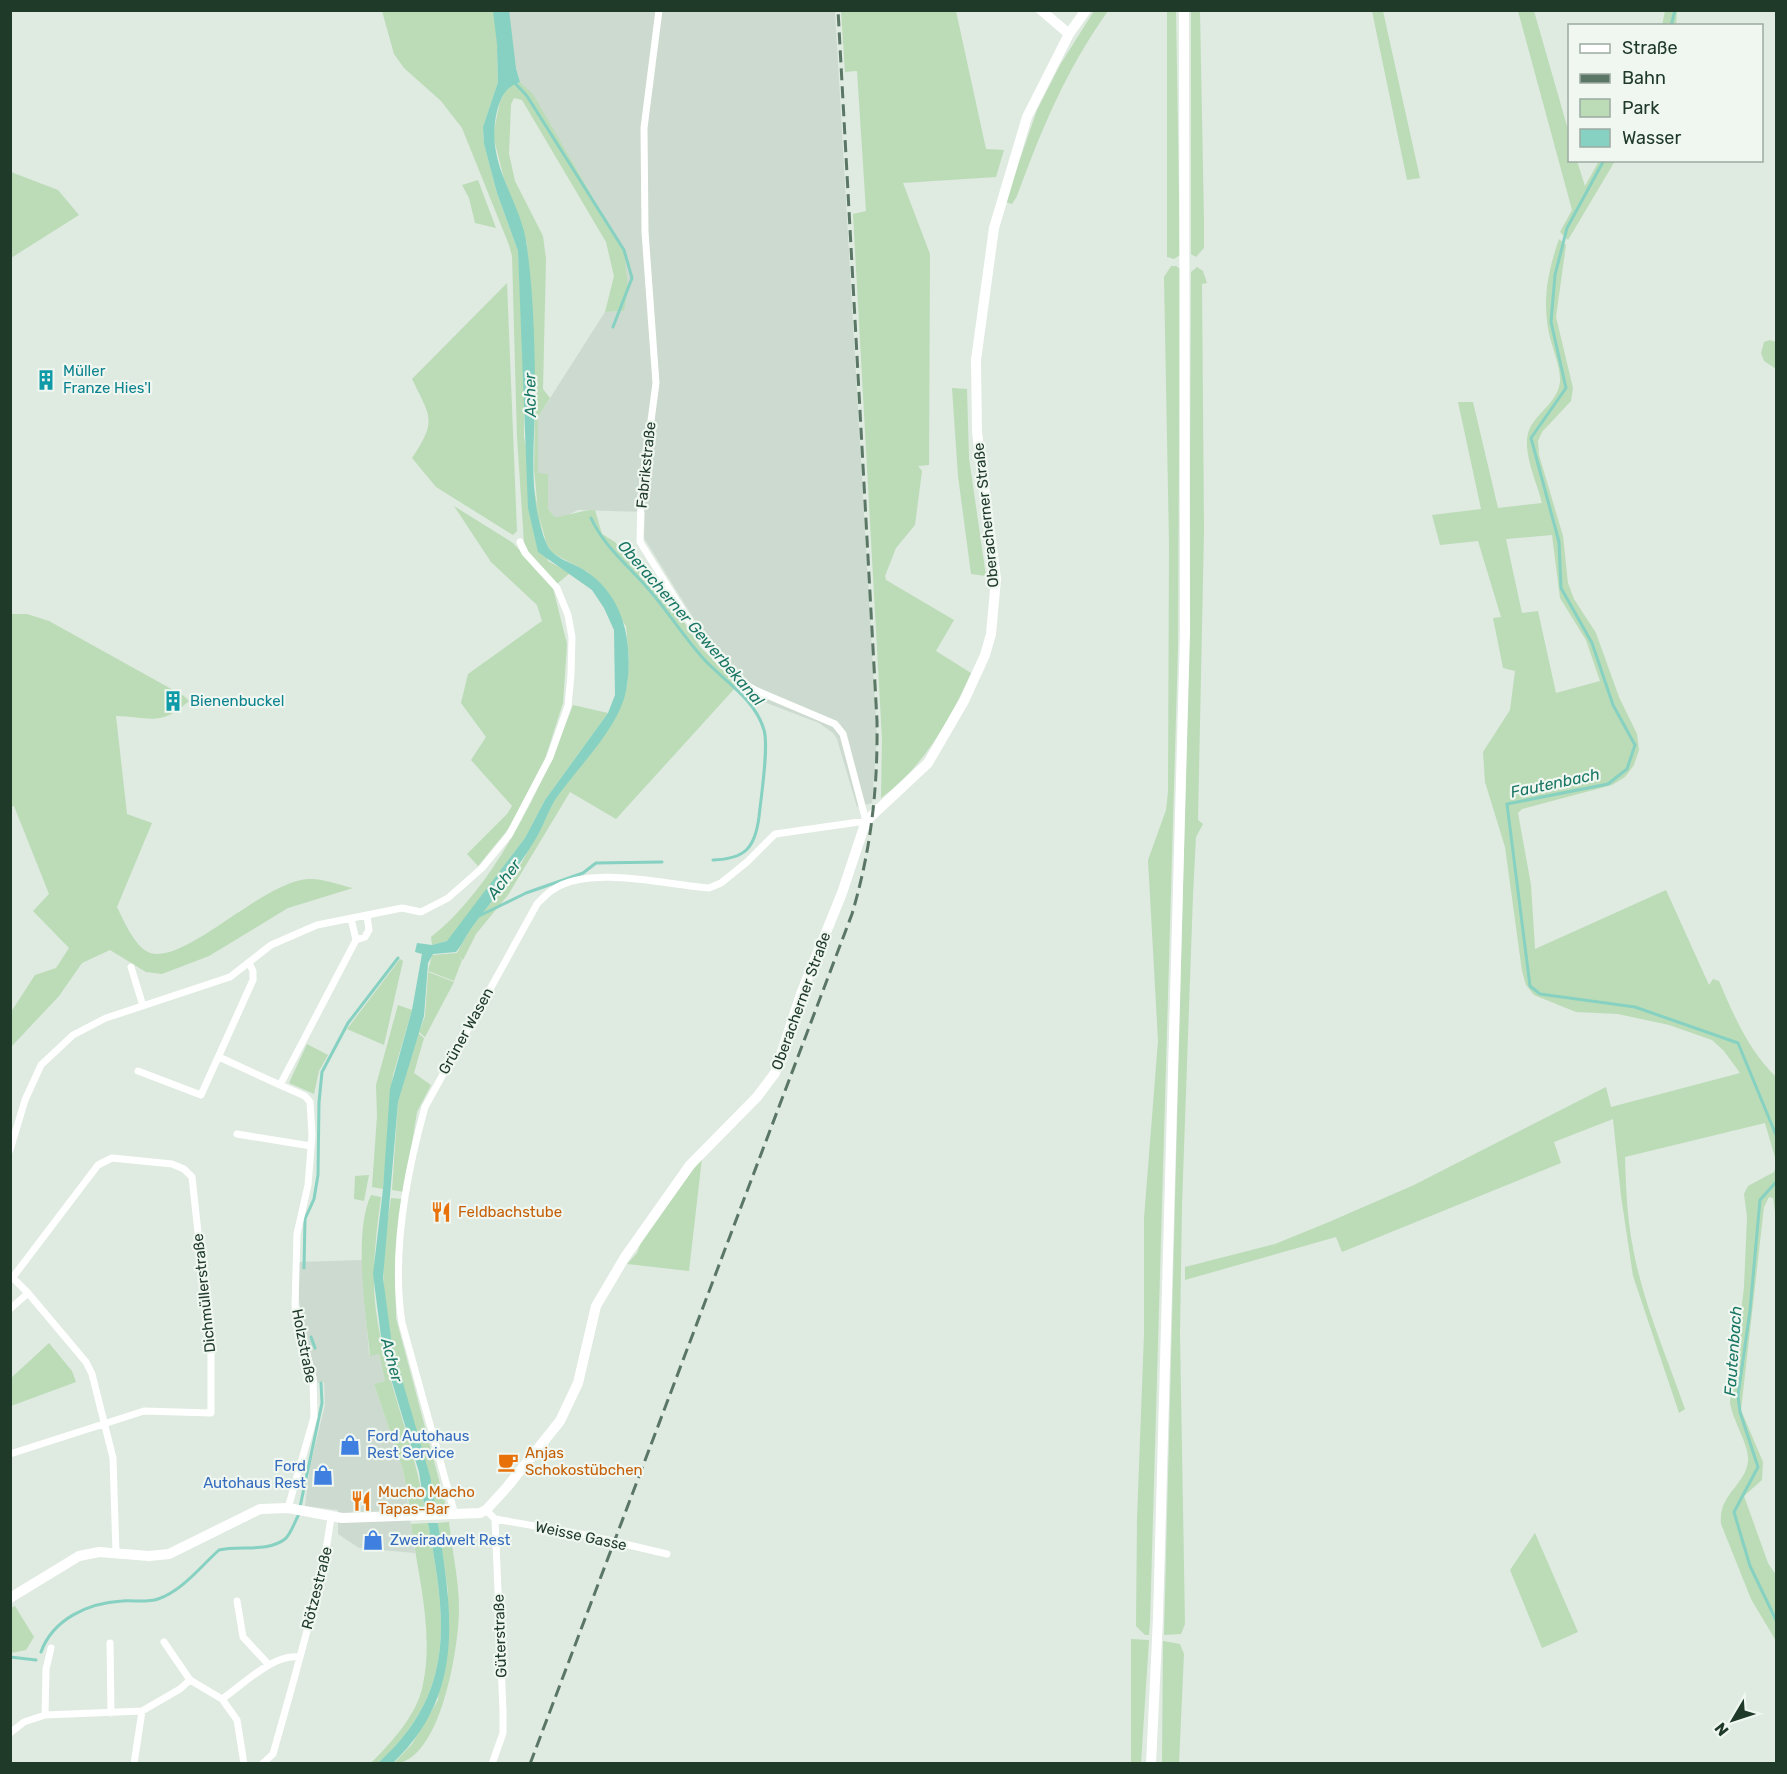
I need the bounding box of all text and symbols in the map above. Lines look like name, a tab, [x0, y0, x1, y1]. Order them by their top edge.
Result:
legend	[1568, 24, 1763, 162]
text: Straße	[1622, 37, 1678, 59]
text: Bahn	[1622, 67, 1666, 89]
text: Park	[1622, 97, 1660, 119]
text: Wasser	[1622, 127, 1681, 149]
place label: Müller Franze Hies'l	[63, 362, 151, 397]
building icon: Müller Franze Hies'l	[34, 368, 58, 392]
water label: Acher	[520, 372, 540, 418]
street label: Fabrikstraße	[632, 421, 660, 509]
street label: Oberacherner Straße	[969, 442, 1003, 588]
water label: Oberacherner Gewerbekanal	[614, 536, 769, 710]
building icon: Bienenbuckel	[161, 689, 185, 713]
place label: Bienenbuckel	[190, 692, 284, 710]
water label: Fautenbach	[1509, 764, 1601, 802]
water label: Acher	[483, 855, 525, 903]
street label: Oberacherner Straße	[768, 929, 834, 1073]
street label: Grüner Wasen	[435, 985, 497, 1077]
restaurant icon: Feldbachstube	[429, 1200, 453, 1224]
place label: Feldbachstube	[458, 1203, 562, 1221]
street label: Dichmüllerstraße	[189, 1233, 219, 1353]
water label: Fautenbach	[1720, 1305, 1746, 1397]
street label: Holzstraße	[288, 1307, 320, 1385]
water label: Acher	[377, 1335, 407, 1385]
place label: Ford Autohaus Rest Service	[367, 1427, 470, 1462]
shop icon: Ford Autohaus Rest Service	[338, 1433, 362, 1457]
place label: Anjas Schokostübchen	[525, 1444, 643, 1479]
cafe icon: Anjas Schokostübchen	[496, 1450, 520, 1474]
place label: Ford Autohaus Rest	[203, 1457, 306, 1492]
shop icon: Ford Autohaus Rest	[311, 1463, 335, 1487]
place label: Mucho Macho Tapas-Bar	[378, 1483, 475, 1518]
restaurant icon: Mucho Macho Tapas-Bar	[349, 1489, 373, 1513]
street label: Weisse Gasse	[533, 1517, 629, 1555]
shop icon: Zweiradwelt Rest	[361, 1528, 385, 1552]
place label: Zweiradwelt Rest	[390, 1531, 511, 1549]
street label: Rötzestraße	[298, 1545, 336, 1631]
street label: Güterstraße	[490, 1594, 510, 1678]
north arrow	[1703, 1690, 1763, 1750]
text: N	[1711, 1719, 1733, 1740]

